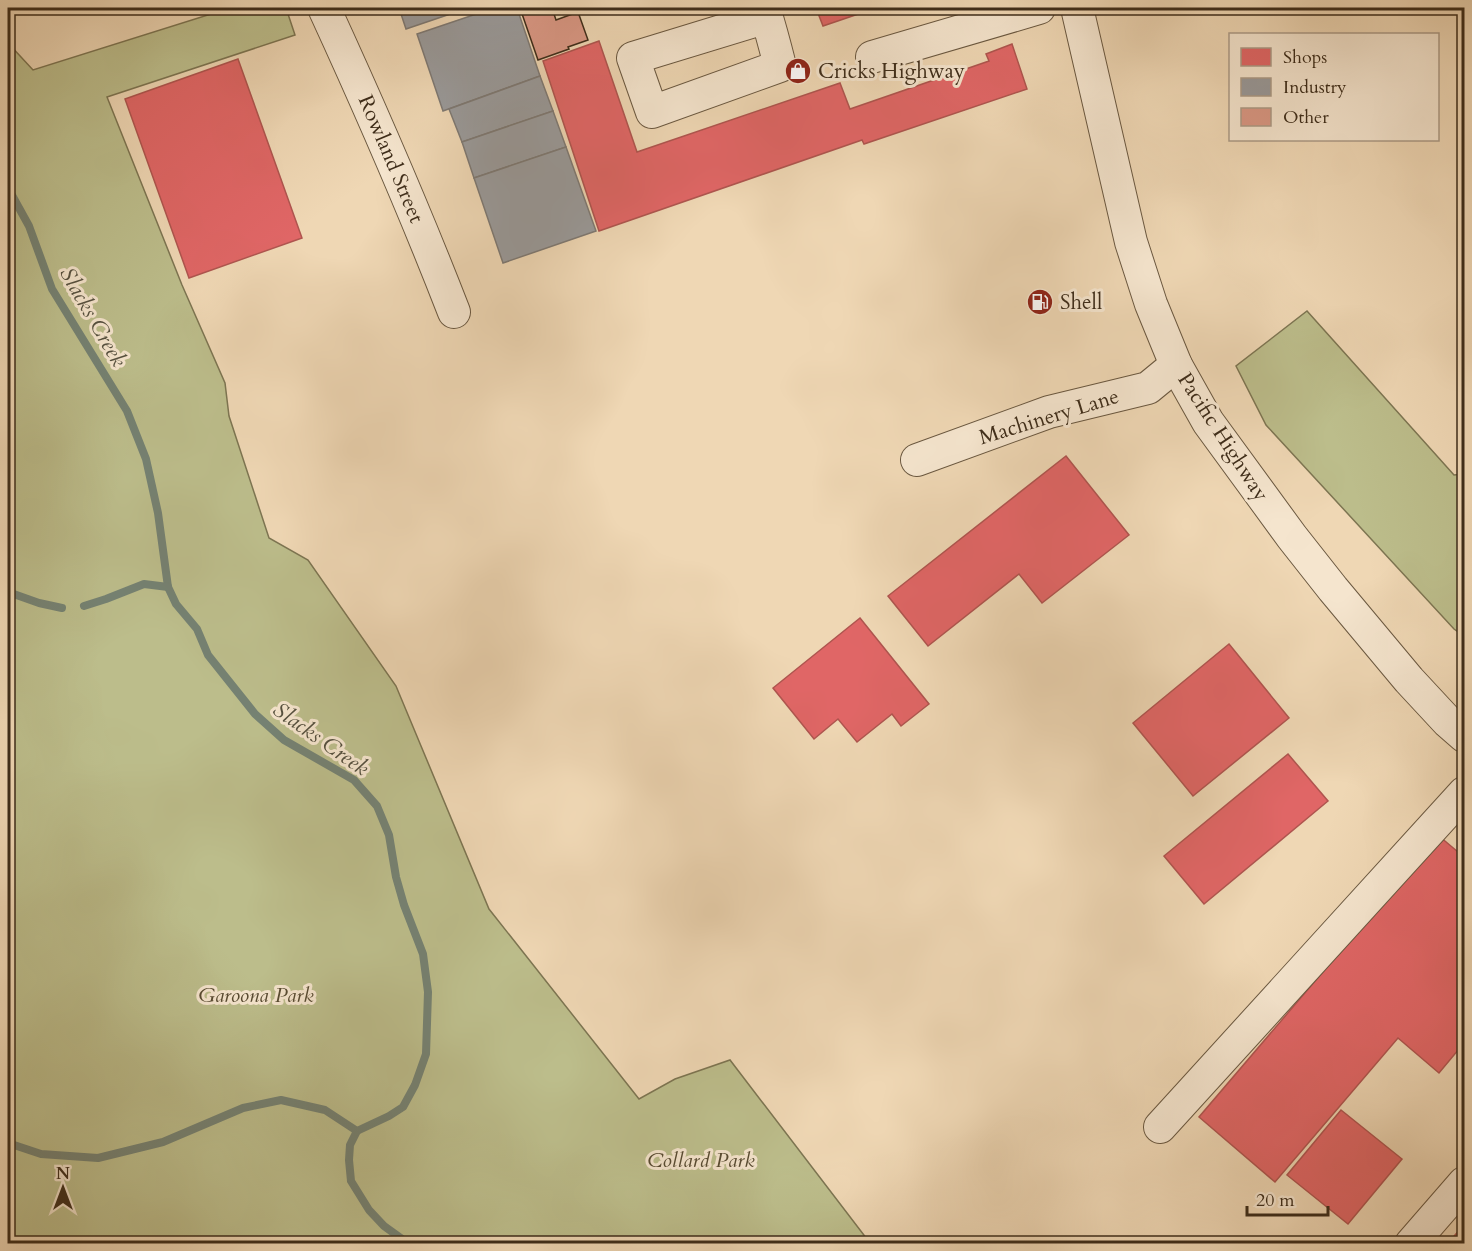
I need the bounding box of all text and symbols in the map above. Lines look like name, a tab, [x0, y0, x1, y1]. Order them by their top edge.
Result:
legend	[1229, 33, 1439, 141]
text: Shops	[1283, 45, 1327, 70]
shop icon: Cricks Highway	[783, 56, 813, 86]
place label: Cricks Highway	[818, 57, 965, 86]
text: Industry	[1283, 75, 1347, 100]
street label: Rowland Street	[351, 91, 431, 228]
text: Other	[1283, 105, 1329, 130]
water label: Slacks Creek	[52, 261, 134, 373]
fuel station icon: Shell	[1025, 287, 1055, 317]
place label: Shell	[1060, 288, 1102, 317]
street label: Pacific Highway	[1171, 367, 1275, 507]
street label: Machinery Lane	[975, 382, 1123, 452]
water label: Slacks Creek	[267, 695, 375, 783]
park label: Garoona Park	[198, 981, 314, 1010]
park label: Collard Park	[647, 1146, 755, 1175]
north arrow	[33, 1158, 93, 1218]
text: N	[56, 1163, 70, 1185]
scale bar	[1247, 1179, 1328, 1217]
text: 20 m	[1256, 1188, 1295, 1213]

